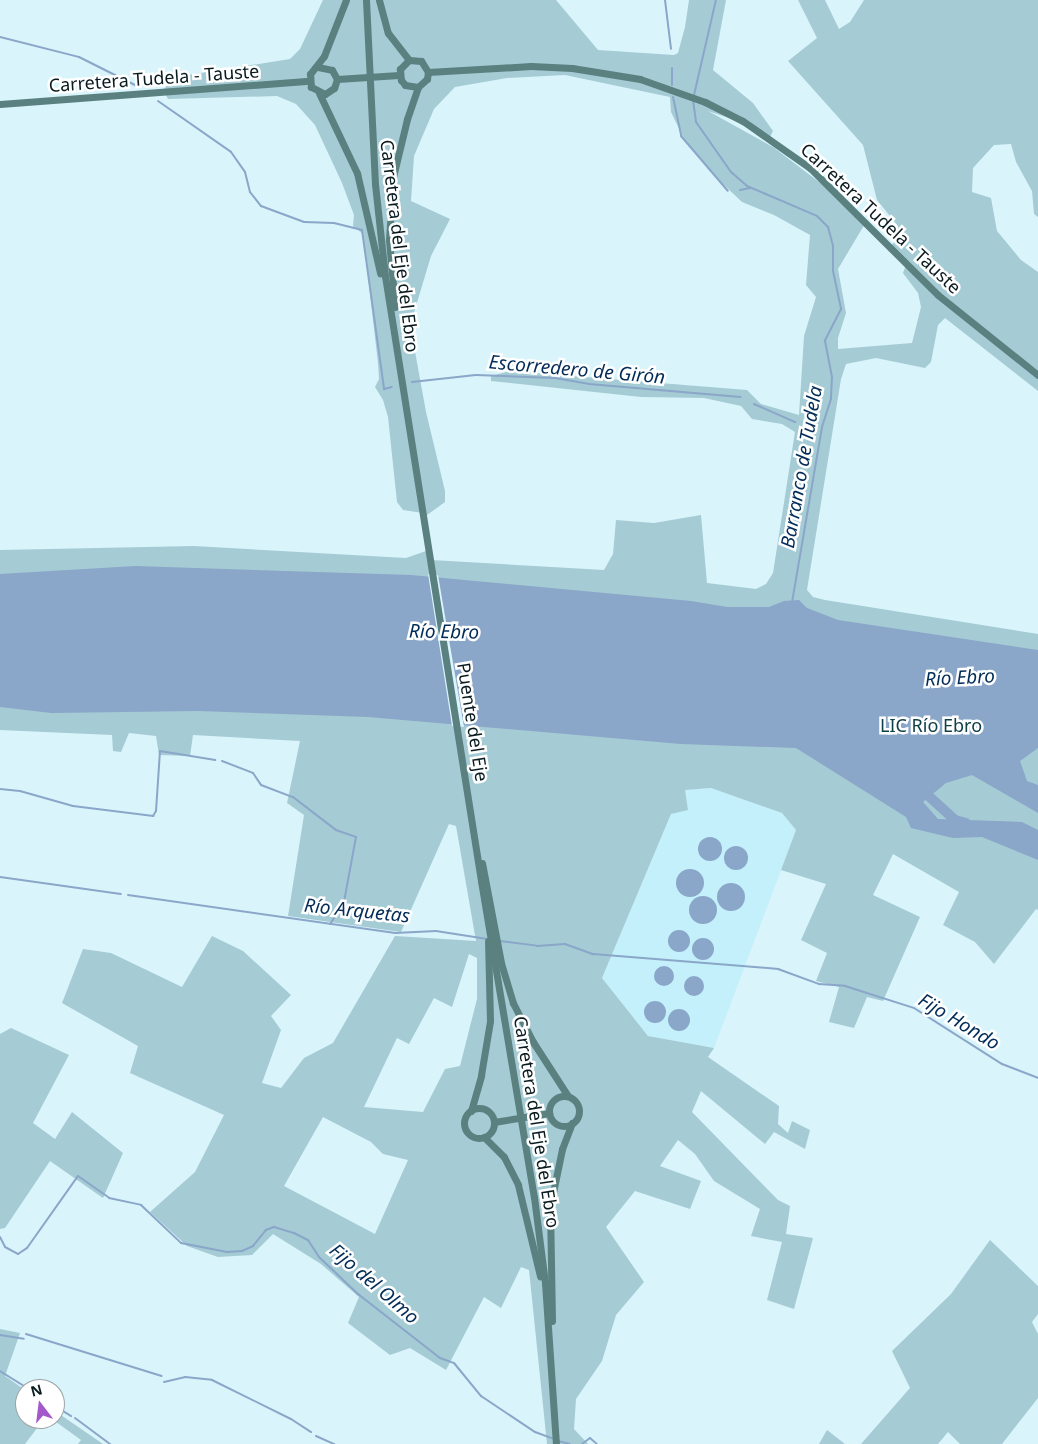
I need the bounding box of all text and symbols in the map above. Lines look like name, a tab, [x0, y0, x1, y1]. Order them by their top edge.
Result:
street label: Carretera Tudela - Tauste	[48, 60, 260, 96]
street label: Carretera del Eje del Ebro	[376, 138, 424, 354]
street label: Carretera Tudela - Tauste	[796, 138, 966, 298]
water label: Escorredero de Girón	[488, 351, 666, 389]
water label: Barranco de Tudela	[777, 384, 827, 550]
water label: Río Ebro	[409, 620, 479, 644]
street label: Puente del Eje	[453, 661, 493, 783]
water label: Río Ebro	[924, 665, 996, 691]
park label: LIC Río Ebro	[880, 714, 982, 736]
water label: Río Arquetas	[303, 894, 411, 928]
water label: Fijo Hondo	[914, 989, 1004, 1055]
street label: Carretera del Eje del Ebro	[510, 1015, 564, 1229]
water label: Fijo del Olmo	[325, 1239, 423, 1329]
north arrow	[15, 1379, 65, 1429]
text: N	[28, 1379, 44, 1401]

